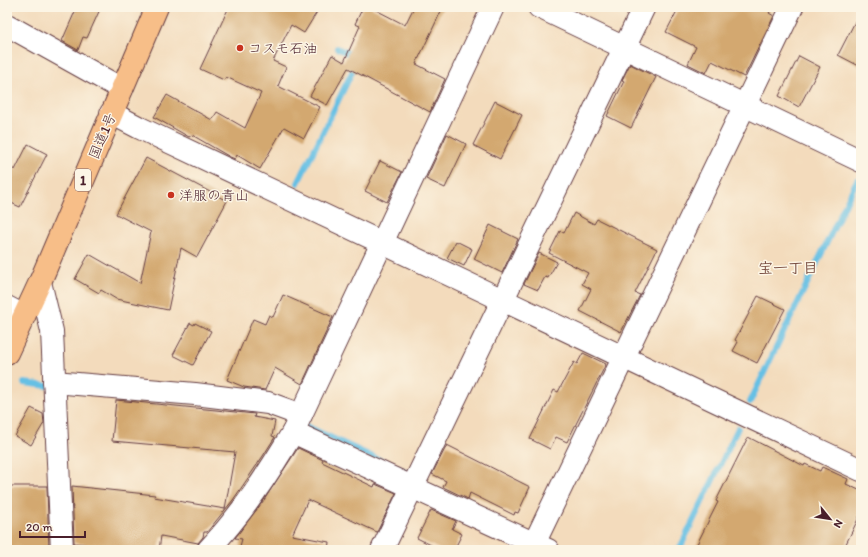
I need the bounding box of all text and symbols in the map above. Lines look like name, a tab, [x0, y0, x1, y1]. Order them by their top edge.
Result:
place label: コスモ石油	[248, 40, 317, 57]
marker: コスモ石油	[235, 43, 245, 53]
street label: 国道1号	[85, 111, 120, 162]
road number: 1	[75, 169, 91, 191]
place label: 洋服の青山	[179, 187, 249, 204]
marker: 洋服の青山	[166, 190, 176, 200]
district label: 宝一丁目	[758, 259, 818, 277]
north arrow	[810, 499, 850, 539]
scale bar	[20, 513, 85, 539]
text: N	[831, 517, 846, 530]
text: 20 m	[26, 520, 53, 534]

